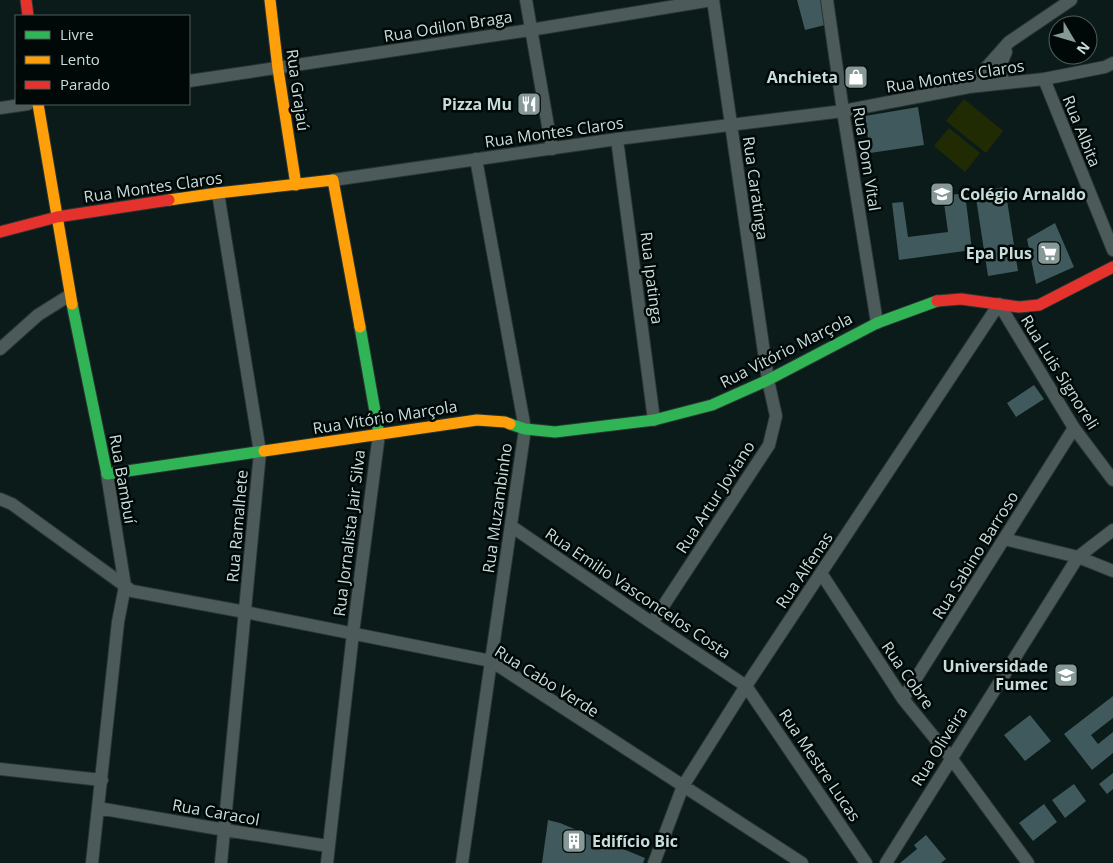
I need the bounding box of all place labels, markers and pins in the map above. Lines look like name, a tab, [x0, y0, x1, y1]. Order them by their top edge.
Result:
shop icon: Anchieta	[843, 64, 869, 90]
place label: Anchieta	[767, 66, 838, 88]
restaurant icon: Pizza Mu	[516, 91, 542, 117]
place label: Pizza Mu	[442, 93, 512, 115]
school or university icon: Colégio Arnaldo	[929, 181, 955, 207]
place label: Colégio Arnaldo	[960, 183, 1086, 205]
supermarket icon: Epa Plus	[1036, 240, 1062, 266]
place label: Epa Plus	[966, 242, 1032, 264]
place label: Universidade Fumec	[942, 655, 1048, 695]
school or university icon: Universidade Fumec	[1053, 662, 1079, 688]
building icon: Edifício Bic	[561, 828, 587, 854]
place label: Edifício Bic	[592, 830, 678, 852]

